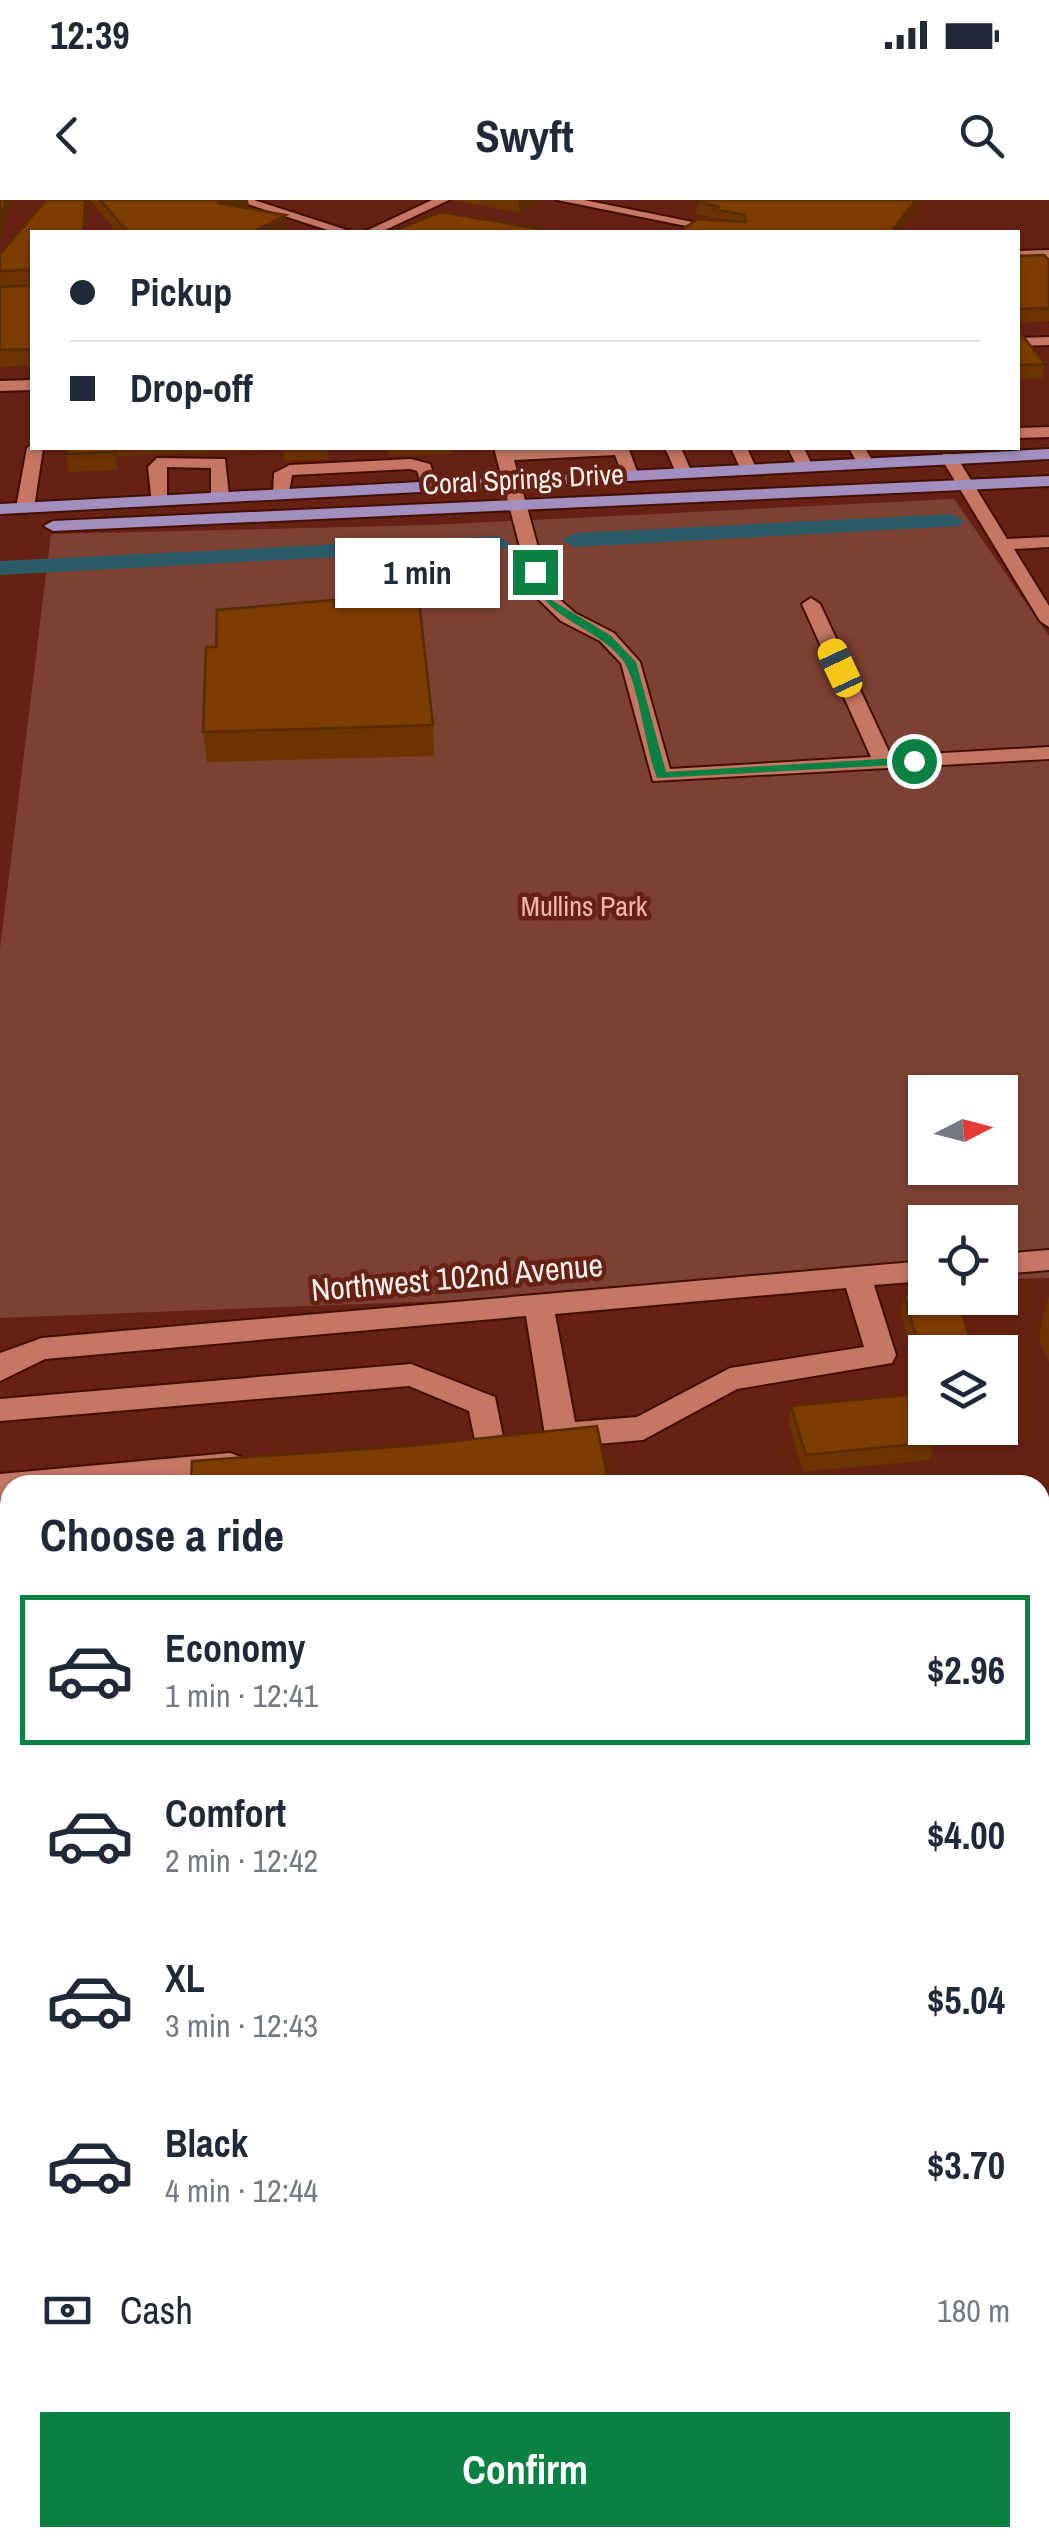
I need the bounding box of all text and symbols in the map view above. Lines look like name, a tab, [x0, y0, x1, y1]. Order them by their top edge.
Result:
text: 12:39	[50, 10, 130, 61]
text: Swyft	[475, 105, 574, 166]
icon: back	[40, 108, 95, 163]
icon: search	[954, 108, 1009, 163]
text: Pickup	[130, 267, 232, 318]
text: Drop-off	[130, 363, 253, 414]
street label: Coral Springs Drive	[421, 455, 625, 503]
callout: 1 min	[335, 537, 500, 607]
route end	[513, 550, 558, 595]
text: 1 min	[383, 551, 452, 594]
car	[814, 634, 866, 702]
route start	[892, 739, 937, 784]
park label: Mullins Park	[521, 887, 648, 925]
north arrow	[908, 1075, 1018, 1185]
map controls	[908, 1075, 1018, 1445]
button: locate	[908, 1205, 1018, 1315]
street label: Northwest 102nd Avenue	[309, 1243, 605, 1311]
button: layers	[908, 1335, 1018, 1445]
text: Choose a ride	[40, 1504, 284, 1565]
text: Economy	[165, 1623, 305, 1674]
icon: car	[45, 1625, 135, 1715]
text: $2.96	[927, 1645, 1005, 1696]
text: 1 min · 12:41	[165, 1674, 318, 1717]
text: Comfort	[165, 1788, 286, 1839]
icon: car	[45, 1790, 135, 1880]
text: $4.00	[927, 1810, 1005, 1861]
text: 2 min · 12:42	[165, 1839, 318, 1882]
text: XL	[165, 1953, 205, 2004]
icon: car	[45, 1955, 135, 2045]
text: $5.04	[927, 1975, 1005, 2026]
text: 3 min · 12:43	[165, 2004, 318, 2047]
text: Black	[165, 2118, 248, 2169]
icon: car	[45, 2120, 135, 2210]
text: $3.70	[927, 2140, 1005, 2191]
text: 4 min · 12:44	[165, 2169, 318, 2212]
icon: cash	[40, 2283, 95, 2338]
text: Cash	[120, 2285, 193, 2336]
text: 180 m	[937, 2289, 1010, 2332]
button: Confirm	[40, 2412, 1010, 2527]

